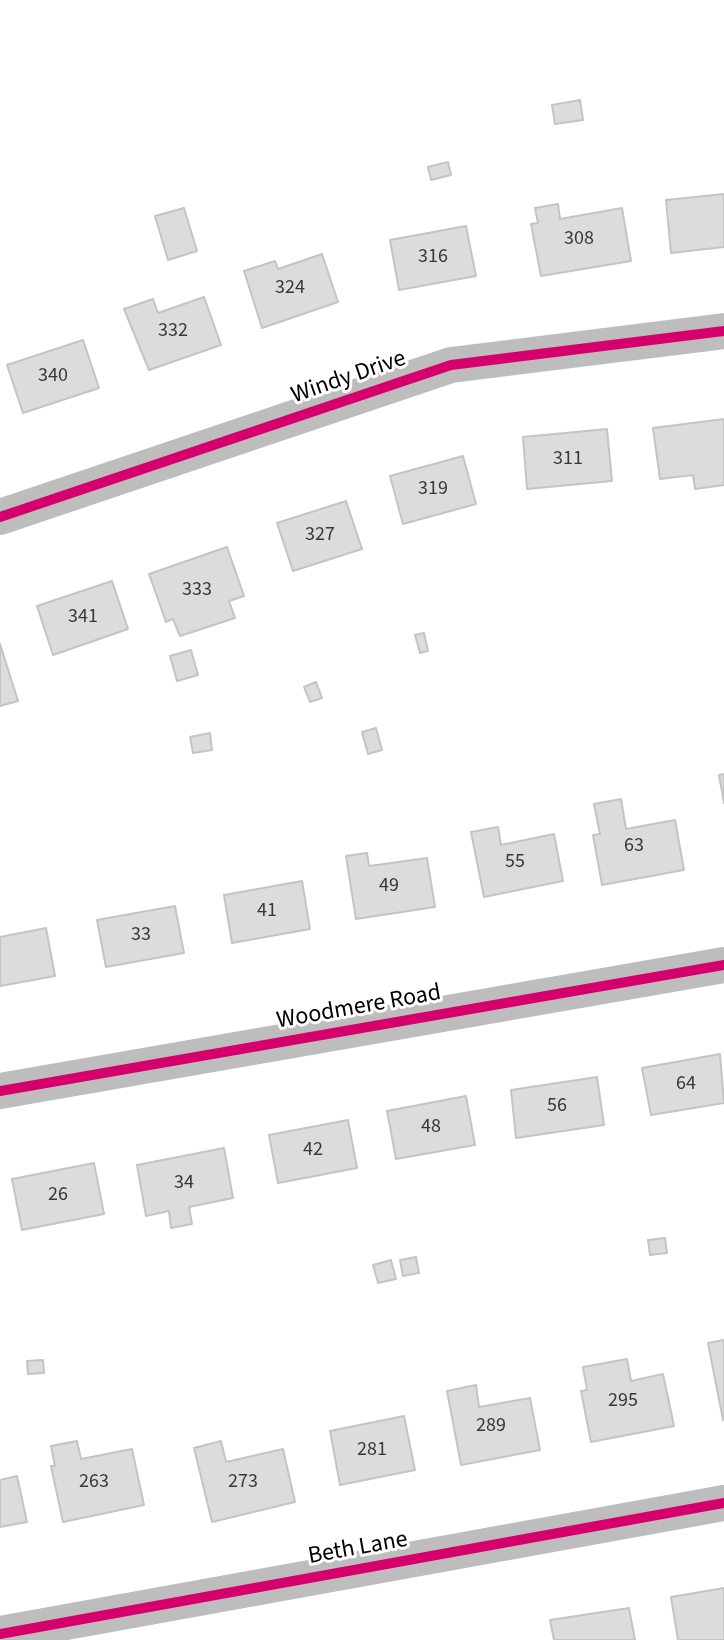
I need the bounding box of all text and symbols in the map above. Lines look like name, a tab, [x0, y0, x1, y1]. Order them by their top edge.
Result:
house number: 308	[564, 228, 594, 252]
house number: 316	[418, 246, 448, 270]
house number: 324	[275, 277, 305, 301]
house number: 332	[158, 320, 188, 344]
street label: Windy Drive	[288, 345, 410, 411]
house number: 340	[38, 365, 68, 389]
house number: 311	[553, 448, 583, 472]
house number: 319	[418, 478, 448, 502]
house number: 327	[305, 524, 335, 548]
house number: 333	[182, 579, 212, 603]
house number: 341	[68, 606, 98, 630]
house number: 63	[624, 835, 644, 859]
house number: 55	[505, 851, 525, 875]
house number: 49	[379, 875, 399, 899]
house number: 41	[257, 900, 277, 924]
house number: 33	[131, 924, 151, 948]
street label: Woodmere Road	[275, 979, 443, 1037]
house number: 64	[676, 1073, 696, 1097]
house number: 56	[547, 1095, 567, 1119]
house number: 48	[421, 1116, 441, 1140]
house number: 42	[303, 1139, 323, 1163]
house number: 34	[174, 1172, 194, 1196]
house number: 26	[48, 1184, 68, 1208]
house number: 295	[608, 1390, 638, 1414]
house number: 289	[476, 1415, 506, 1439]
house number: 281	[357, 1439, 387, 1463]
house number: 263	[79, 1471, 109, 1495]
house number: 273	[228, 1471, 258, 1495]
street label: Beth Lane	[306, 1526, 410, 1572]

